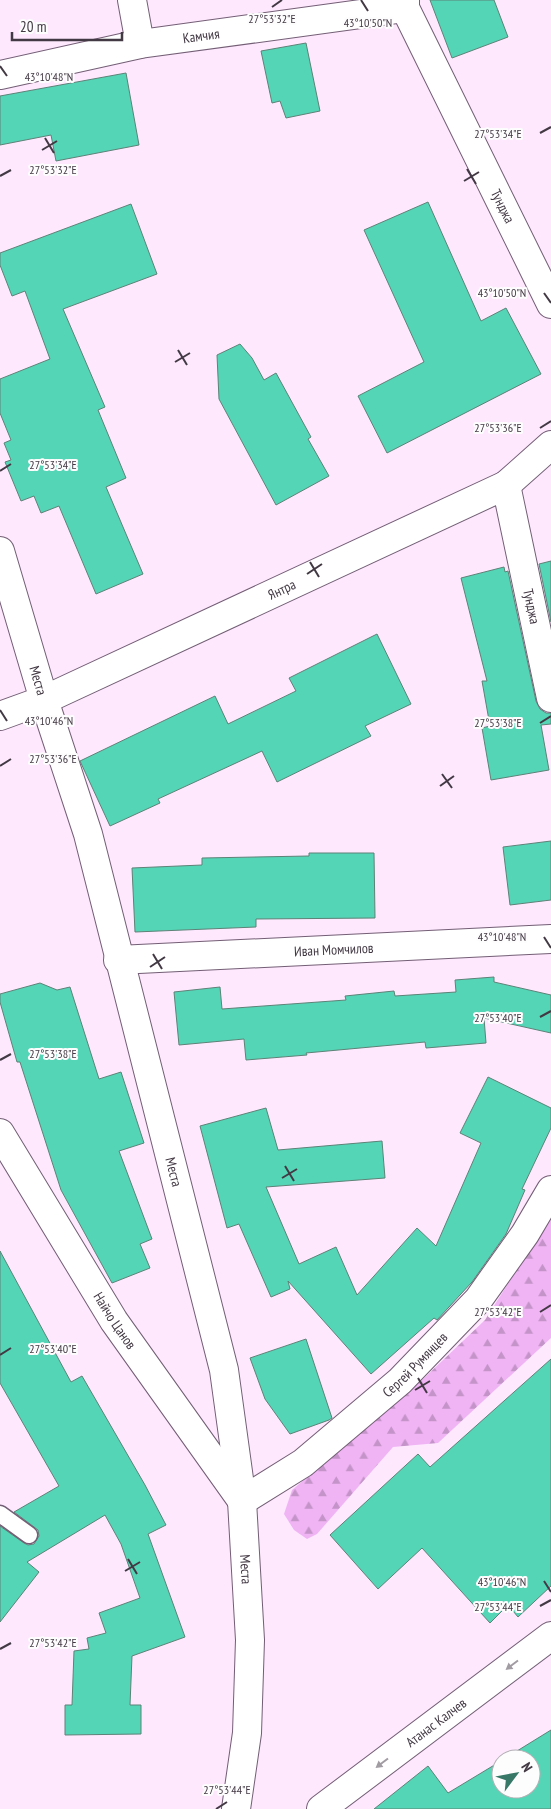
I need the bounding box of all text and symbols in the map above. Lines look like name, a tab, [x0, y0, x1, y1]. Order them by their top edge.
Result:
scale bar	[12, 10, 122, 42]
text: 27°53'32"E	[248, 11, 296, 26]
text: 43°10'50"N	[344, 15, 392, 30]
text: 20 m	[20, 17, 46, 36]
street label: Камчия	[182, 24, 221, 47]
text: 43°10'48"N	[25, 69, 73, 84]
text: 27°53'34"E	[474, 126, 522, 141]
text: 27°53'32"E	[29, 162, 77, 177]
street label: Тунджа	[487, 186, 519, 226]
text: 43°10'50"N	[478, 285, 526, 300]
text: 27°53'36"E	[474, 420, 522, 435]
text: 27°53'34"E	[29, 457, 77, 472]
street label: Янтра	[265, 575, 299, 604]
street label: Тунджа	[519, 587, 544, 626]
street label: Места	[25, 664, 51, 697]
text: 43°10'46"N	[25, 713, 73, 728]
text: 27°53'38"E	[474, 715, 522, 730]
text: 27°53'36"E	[29, 751, 77, 766]
text: 43°10'48"N	[478, 929, 526, 944]
street label: Иван Момчилов	[294, 939, 374, 960]
text: 27°53'40"E	[474, 1010, 522, 1025]
text: 27°53'38"E	[29, 1046, 77, 1061]
street label: Места	[161, 1155, 186, 1188]
street label: Найчо Цанов	[90, 1289, 140, 1353]
text: 27°53'42"E	[474, 1304, 522, 1319]
street label: Сергей Румянцев	[379, 1328, 452, 1401]
text: 27°53'40"E	[29, 1341, 77, 1356]
street label: Места	[236, 1554, 256, 1585]
text: 43°10'46"N	[478, 1574, 526, 1589]
text: 27°53'44"E	[474, 1599, 522, 1614]
text: 27°53'42"E	[29, 1635, 77, 1650]
one-way arrow	[505, 1660, 519, 1670]
street label: Атанас Калчев	[402, 1694, 470, 1751]
north arrow	[491, 1749, 541, 1799]
one-way arrow	[375, 1758, 389, 1768]
text: N	[517, 1759, 537, 1775]
text: 27°53'44"E	[203, 1782, 251, 1797]

